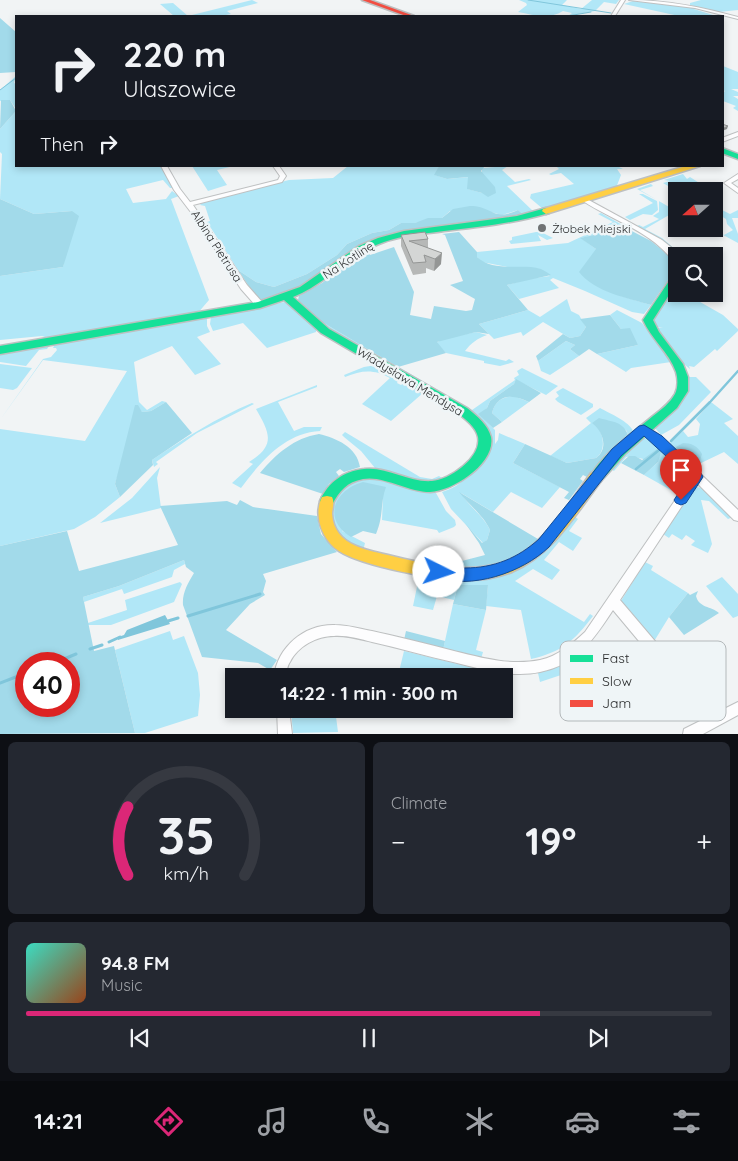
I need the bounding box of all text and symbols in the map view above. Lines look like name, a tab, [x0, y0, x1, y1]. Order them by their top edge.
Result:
text: 220 m	[123, 32, 226, 76]
icon: right	[40, 35, 105, 100]
text: Ulaszowice	[123, 75, 236, 103]
icon: right	[94, 130, 122, 158]
text: Then	[40, 132, 84, 156]
north arrow	[668, 182, 722, 238]
map controls	[668, 182, 723, 302]
street label: Albina Pietrusa	[188, 207, 246, 285]
place label: Żłobek Miejski	[552, 221, 631, 236]
marker: Żłobek Miejski	[536, 222, 548, 234]
street label: Na Kotlinę	[320, 238, 376, 282]
button: search	[668, 247, 723, 302]
street label: Władysława Mendysa	[354, 343, 466, 419]
pin	[660, 449, 702, 500]
icon: arrive	[667, 456, 695, 484]
position arrow	[412, 545, 464, 597]
legend	[560, 641, 726, 721]
text: Fast	[602, 649, 630, 667]
speed limit sign: 40	[15, 652, 80, 717]
text: Slow	[602, 672, 632, 690]
text: 14:22 · 1 min · 300 m	[280, 681, 458, 705]
text: Jam	[602, 694, 631, 712]
text: Climate	[391, 793, 447, 813]
text: 35	[158, 802, 215, 867]
text: 19°	[525, 817, 577, 865]
text: −	[391, 824, 406, 859]
text: +	[696, 824, 712, 859]
text: km/h	[164, 862, 209, 884]
text: 94.8 FM	[101, 951, 170, 975]
text: Music	[101, 975, 143, 995]
icon: previous	[126, 1024, 154, 1052]
icon: pause	[355, 1024, 383, 1052]
icon: next	[584, 1024, 612, 1052]
icon: directions	[151, 1104, 186, 1139]
icon: music	[255, 1104, 290, 1139]
icon: phone	[358, 1104, 393, 1139]
icon: climate	[462, 1104, 497, 1139]
icon: car	[565, 1104, 600, 1139]
icon: filters	[669, 1104, 704, 1139]
text: 14:21	[34, 1107, 83, 1135]

